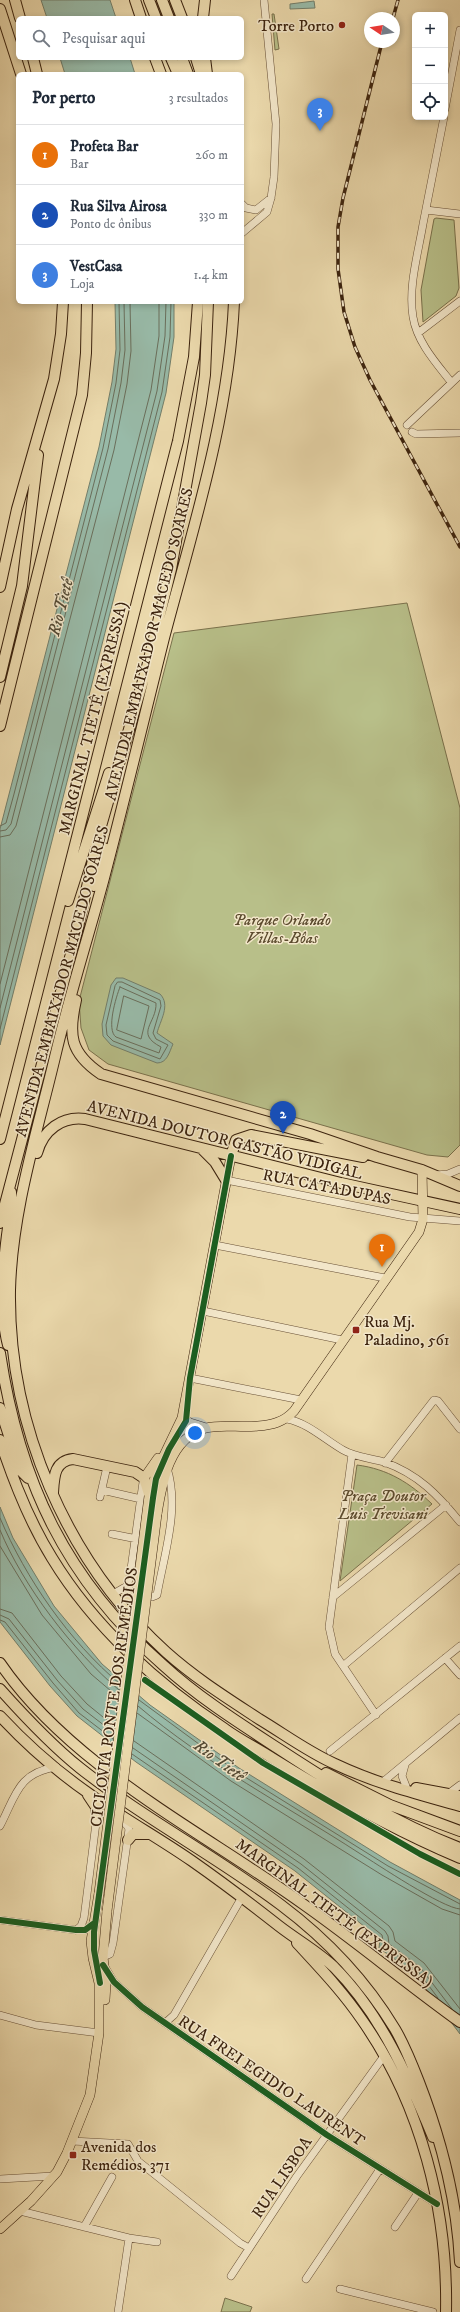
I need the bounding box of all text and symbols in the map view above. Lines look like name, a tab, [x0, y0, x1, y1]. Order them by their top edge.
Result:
north arrow	[364, 12, 400, 48]
map controls	[412, 12, 448, 120]
button: +	[412, 12, 448, 48]
search box	[16, 16, 244, 60]
place label: Torre Porto	[258, 16, 334, 36]
marker: Torre Porto	[337, 20, 347, 30]
icon: search	[30, 27, 52, 49]
text: Pesquisar aqui	[62, 29, 145, 48]
button: −	[412, 48, 448, 84]
button: locate	[412, 84, 448, 120]
text: Por perto	[32, 87, 95, 109]
text: 3 resultados	[169, 90, 228, 106]
pin: 3	[307, 98, 333, 131]
text: Profeta Bar	[70, 137, 138, 156]
text: 1	[43, 147, 47, 163]
text: 260 m	[195, 147, 228, 163]
text: Bar	[70, 156, 89, 172]
text: Rua Silva Airosa	[70, 197, 167, 216]
text: 2	[42, 207, 48, 223]
text: 330 m	[199, 207, 228, 223]
text: Ponto de ônibus	[70, 216, 151, 232]
text: VestCasa	[70, 257, 122, 276]
text: 3	[43, 267, 47, 283]
text: 1.4 km	[194, 267, 228, 283]
text: Loja	[70, 276, 94, 292]
street label: AVENIDA EMBAIXADOR MACEDO SOARES	[100, 486, 198, 803]
water label: Rio Tietê	[43, 575, 79, 639]
street label: MARGINAL TIETÊ (EXPRESSA)	[54, 599, 132, 837]
street label: AVENIDA EMBAIXADOR MACEDO SOARES	[11, 823, 113, 1139]
park label: Parque Orlando Villas-Bôas	[233, 910, 331, 948]
street label: AVENIDA DOUTOR GASTÃO VIDIGAL	[85, 1096, 365, 1184]
pin: 2	[270, 1101, 296, 1134]
street label: RUA CATADUPAS	[261, 1165, 392, 1209]
pin: 1	[369, 1234, 395, 1267]
place label: Rua Mj. Paladino, 561	[364, 1312, 450, 1350]
marker: Rua Mj. Paladino, 561	[351, 1325, 361, 1335]
your location	[185, 1423, 205, 1443]
park label: Praça Doutor Luis Trevisani	[337, 1486, 429, 1524]
street label: CICLOVIA PONTE DOS REMÉDIOS	[86, 1566, 142, 1828]
water label: Rio Tietê	[189, 1734, 250, 1788]
street label: MARGINAL TIETÊ (EXPRESSA)	[232, 1834, 437, 1991]
street label: RUA FREI EGIDIO LAURENT	[174, 2011, 369, 2151]
street label: RUA LISBOA	[247, 2132, 317, 2222]
place label: Avenida dos Remédios, 371	[81, 2137, 170, 2175]
marker: Avenida dos Remédios, 371	[68, 2150, 78, 2160]

